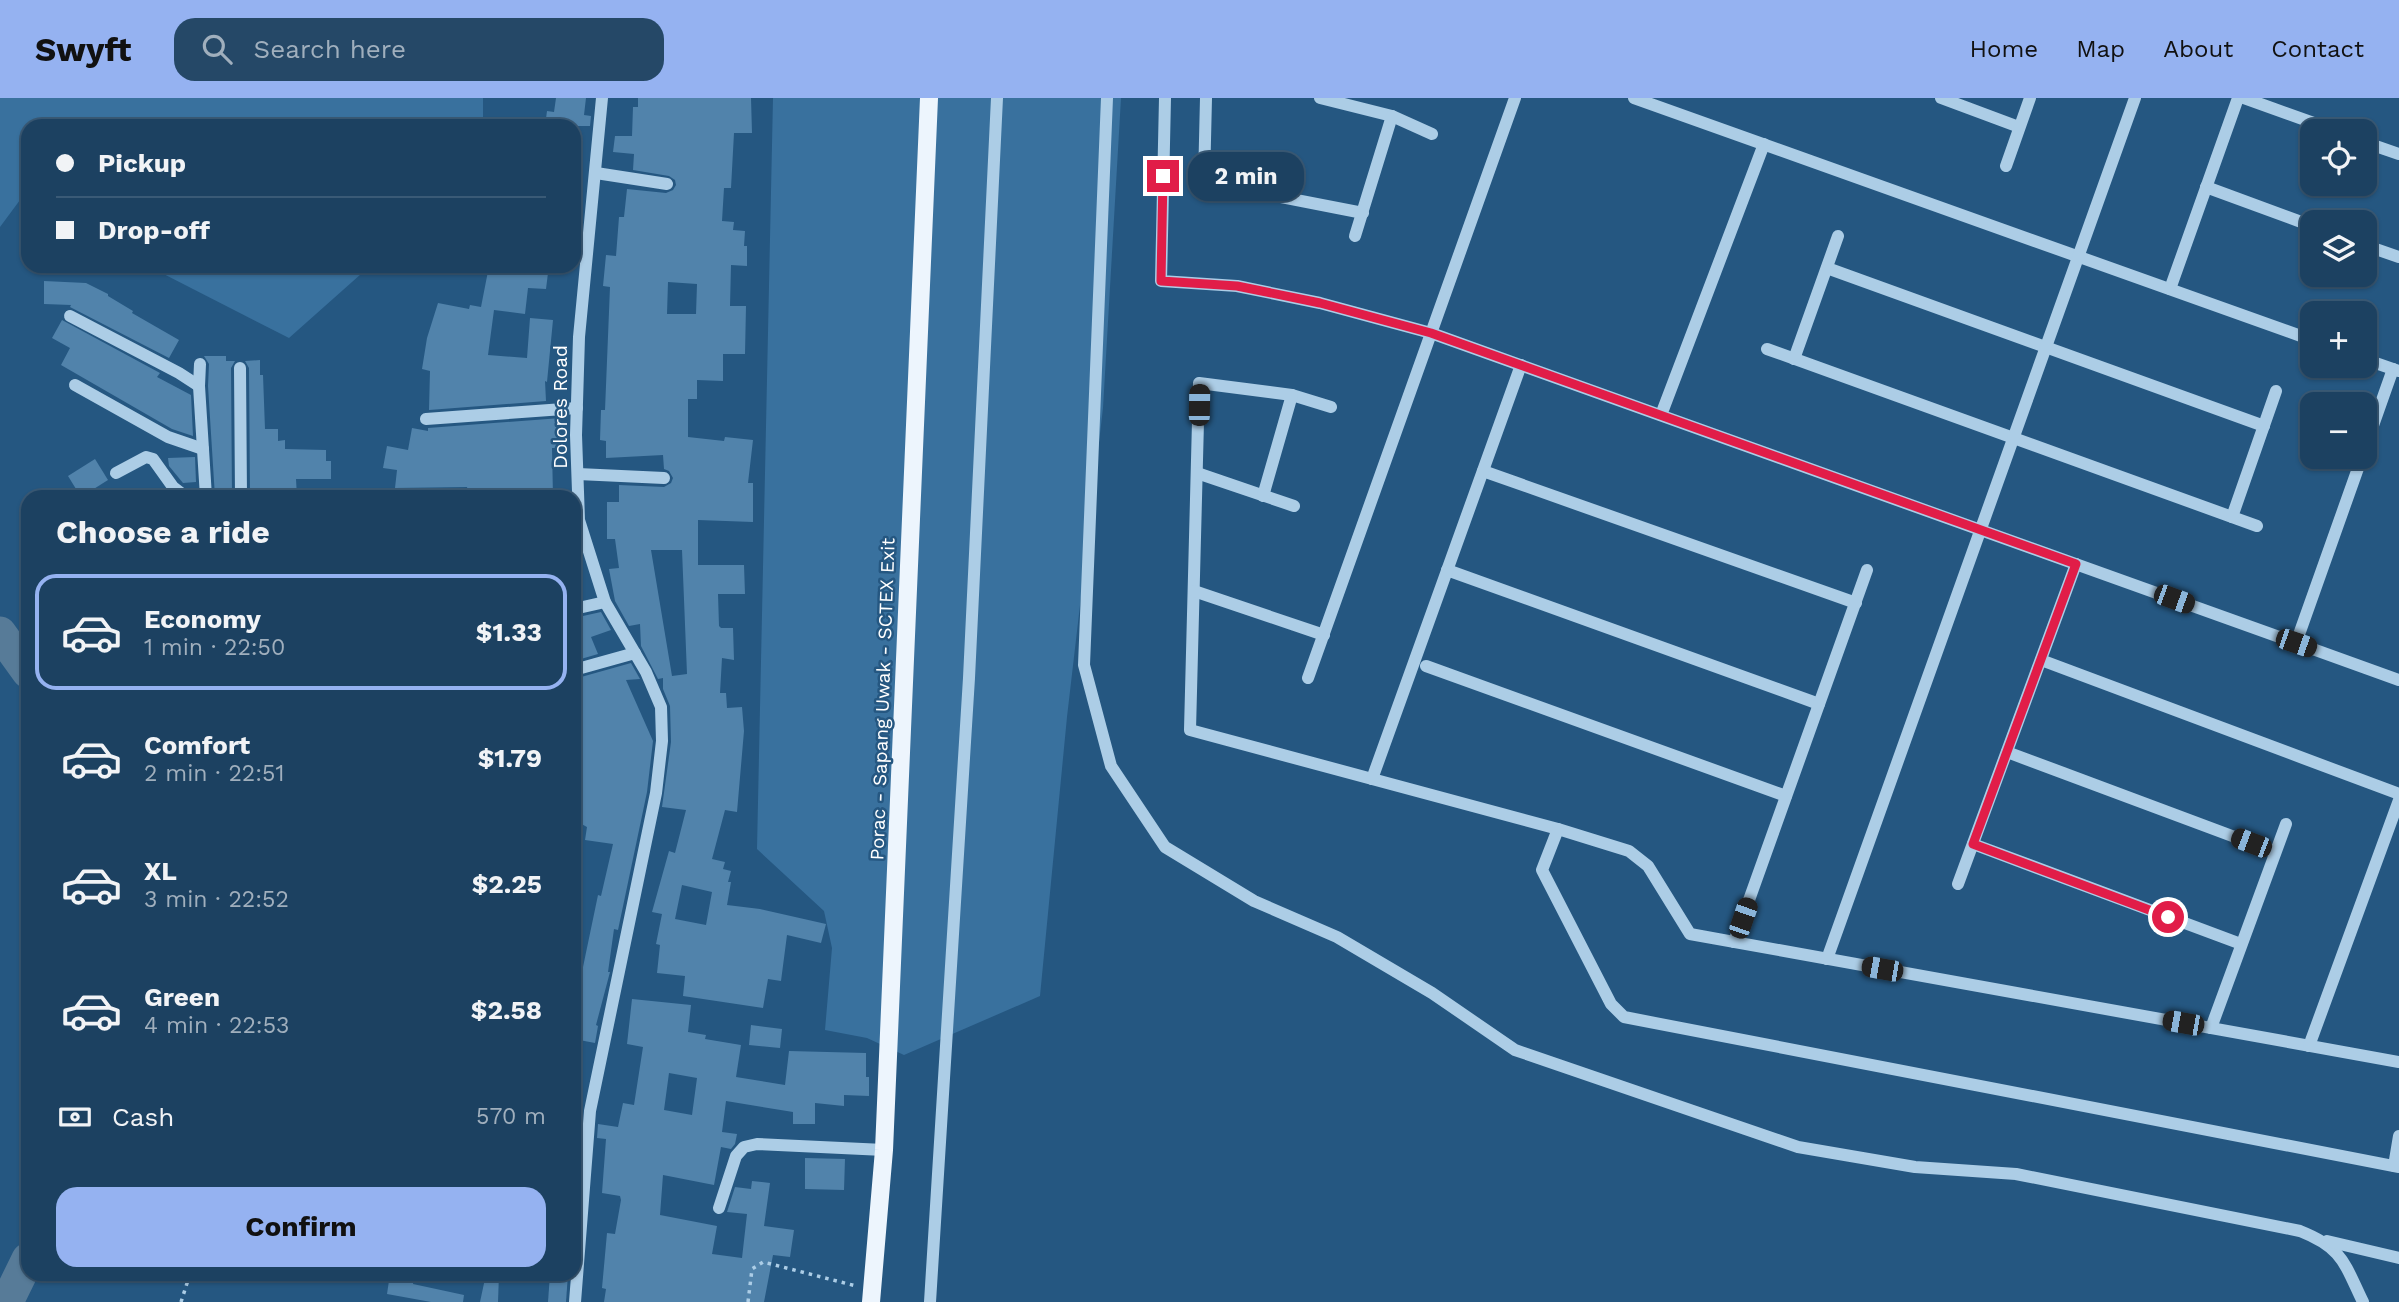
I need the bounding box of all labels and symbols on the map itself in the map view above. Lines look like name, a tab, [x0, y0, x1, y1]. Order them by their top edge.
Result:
callout: 2 min	[1188, 152, 1303, 200]
route end	[1147, 160, 1179, 192]
street label: Dolores Road	[549, 345, 572, 469]
car	[1189, 384, 1210, 426]
street label: Porac - Sapang Uwak - SCTEX Exit	[865, 537, 900, 861]
car	[2151, 582, 2198, 616]
car	[2273, 626, 2320, 660]
car	[2228, 826, 2275, 860]
car	[1727, 895, 1760, 941]
route start	[2152, 901, 2184, 933]
car	[1860, 955, 1905, 983]
car	[2161, 1009, 2206, 1037]

